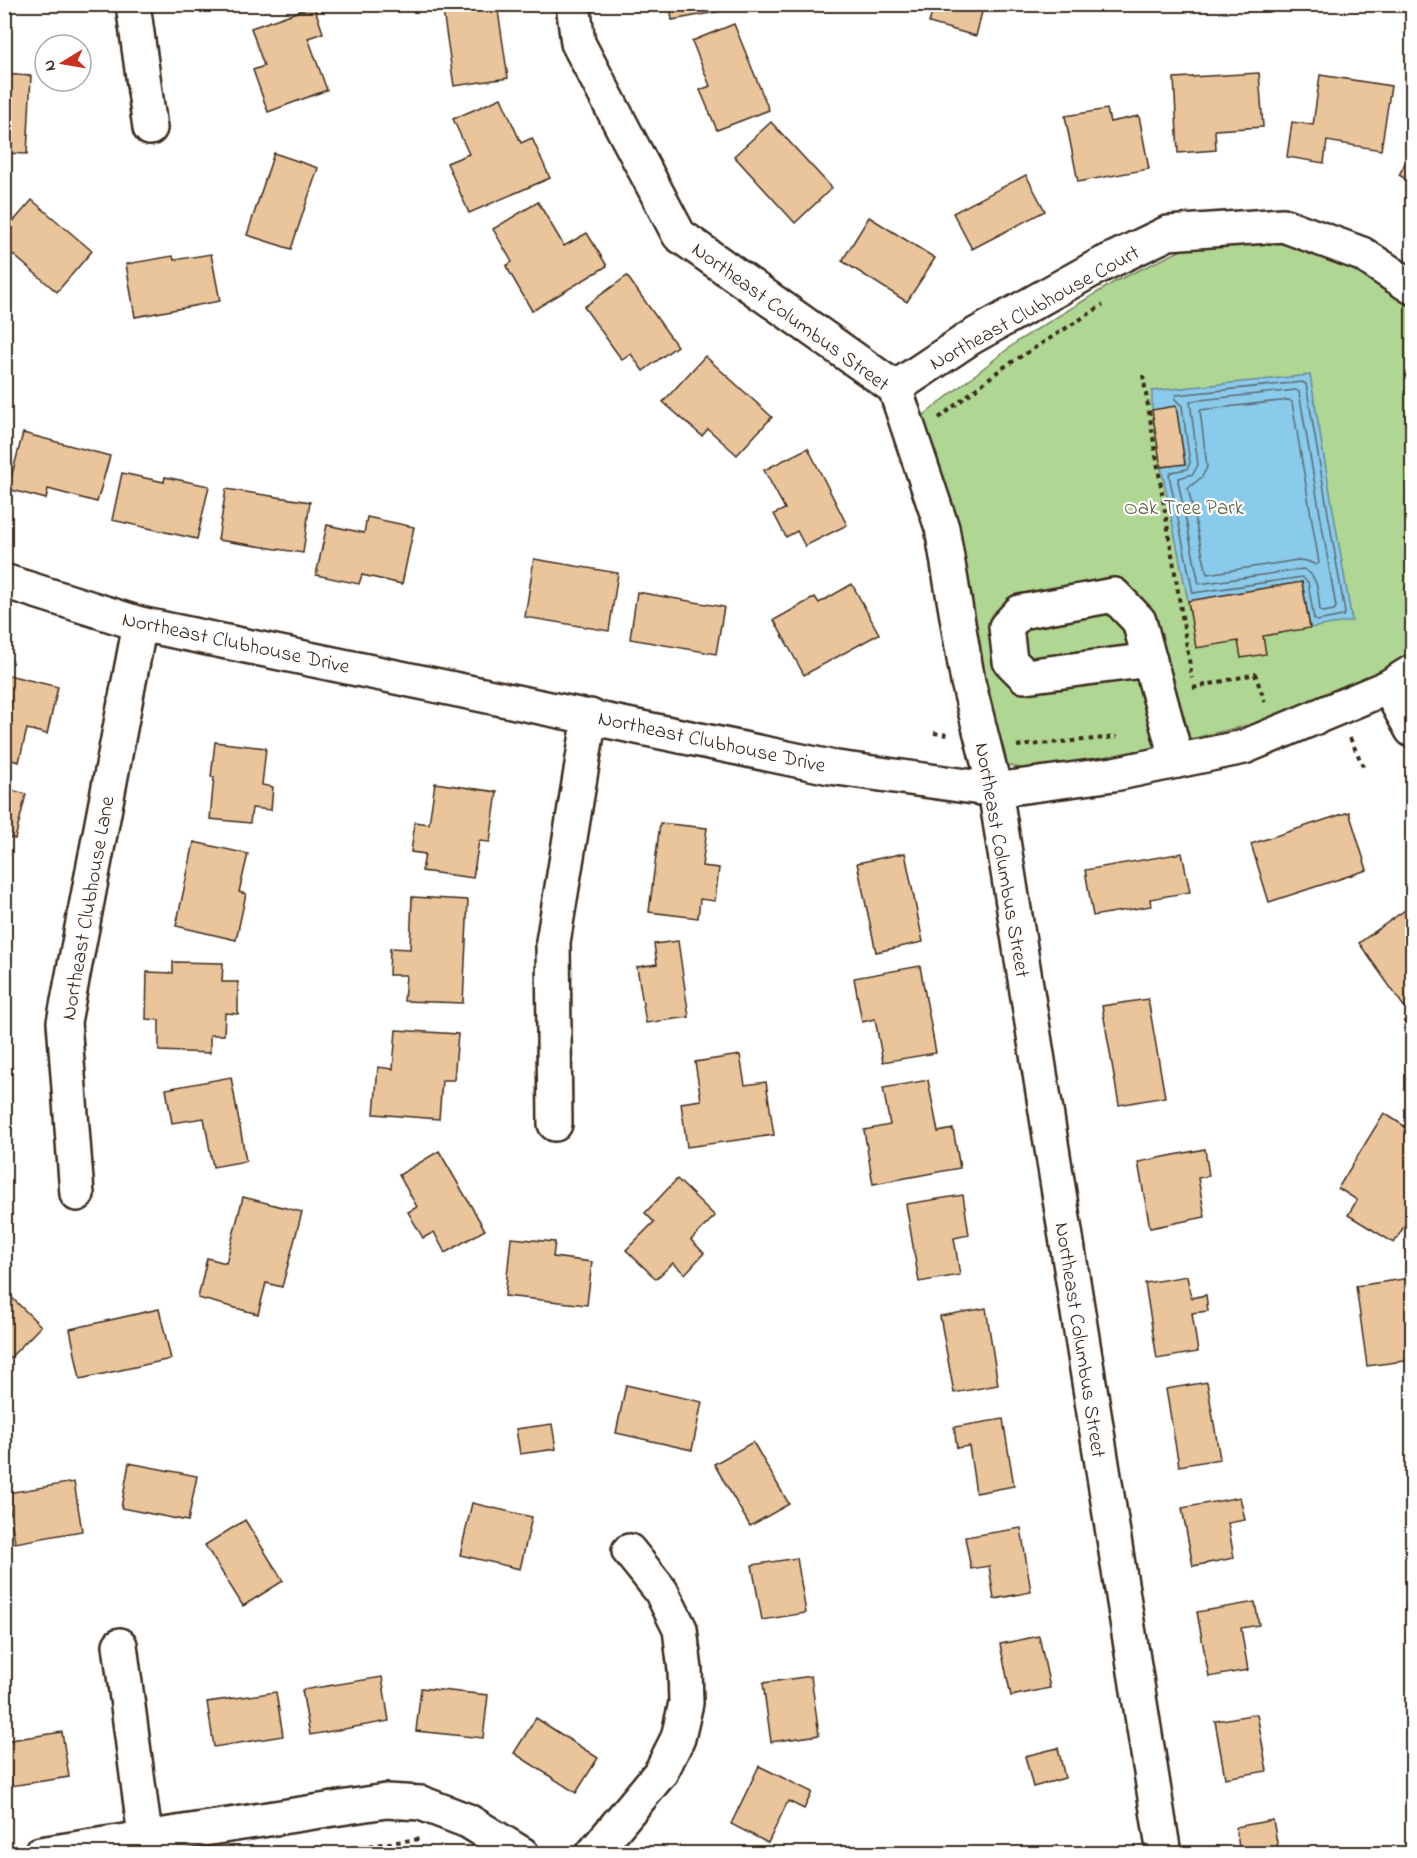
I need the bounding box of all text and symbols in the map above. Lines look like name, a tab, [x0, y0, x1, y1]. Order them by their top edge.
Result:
north arrow	[33, 33, 93, 93]
text: N	[37, 58, 63, 73]
street label: Northeast Columbus Street	[685, 236, 895, 400]
street label: Northeast Clubhouse Court	[924, 238, 1145, 379]
park label: Oak Tree Park	[1124, 494, 1245, 524]
street label: Northeast Clubhouse Drive	[119, 605, 353, 683]
street label: Northeast Clubhouse Drive	[595, 704, 829, 782]
street label: Northeast Columbus Street	[966, 741, 1036, 980]
street label: Northeast Clubhouse Lane	[54, 793, 124, 1023]
street label: Northeast Columbus Street	[1046, 1220, 1112, 1460]

